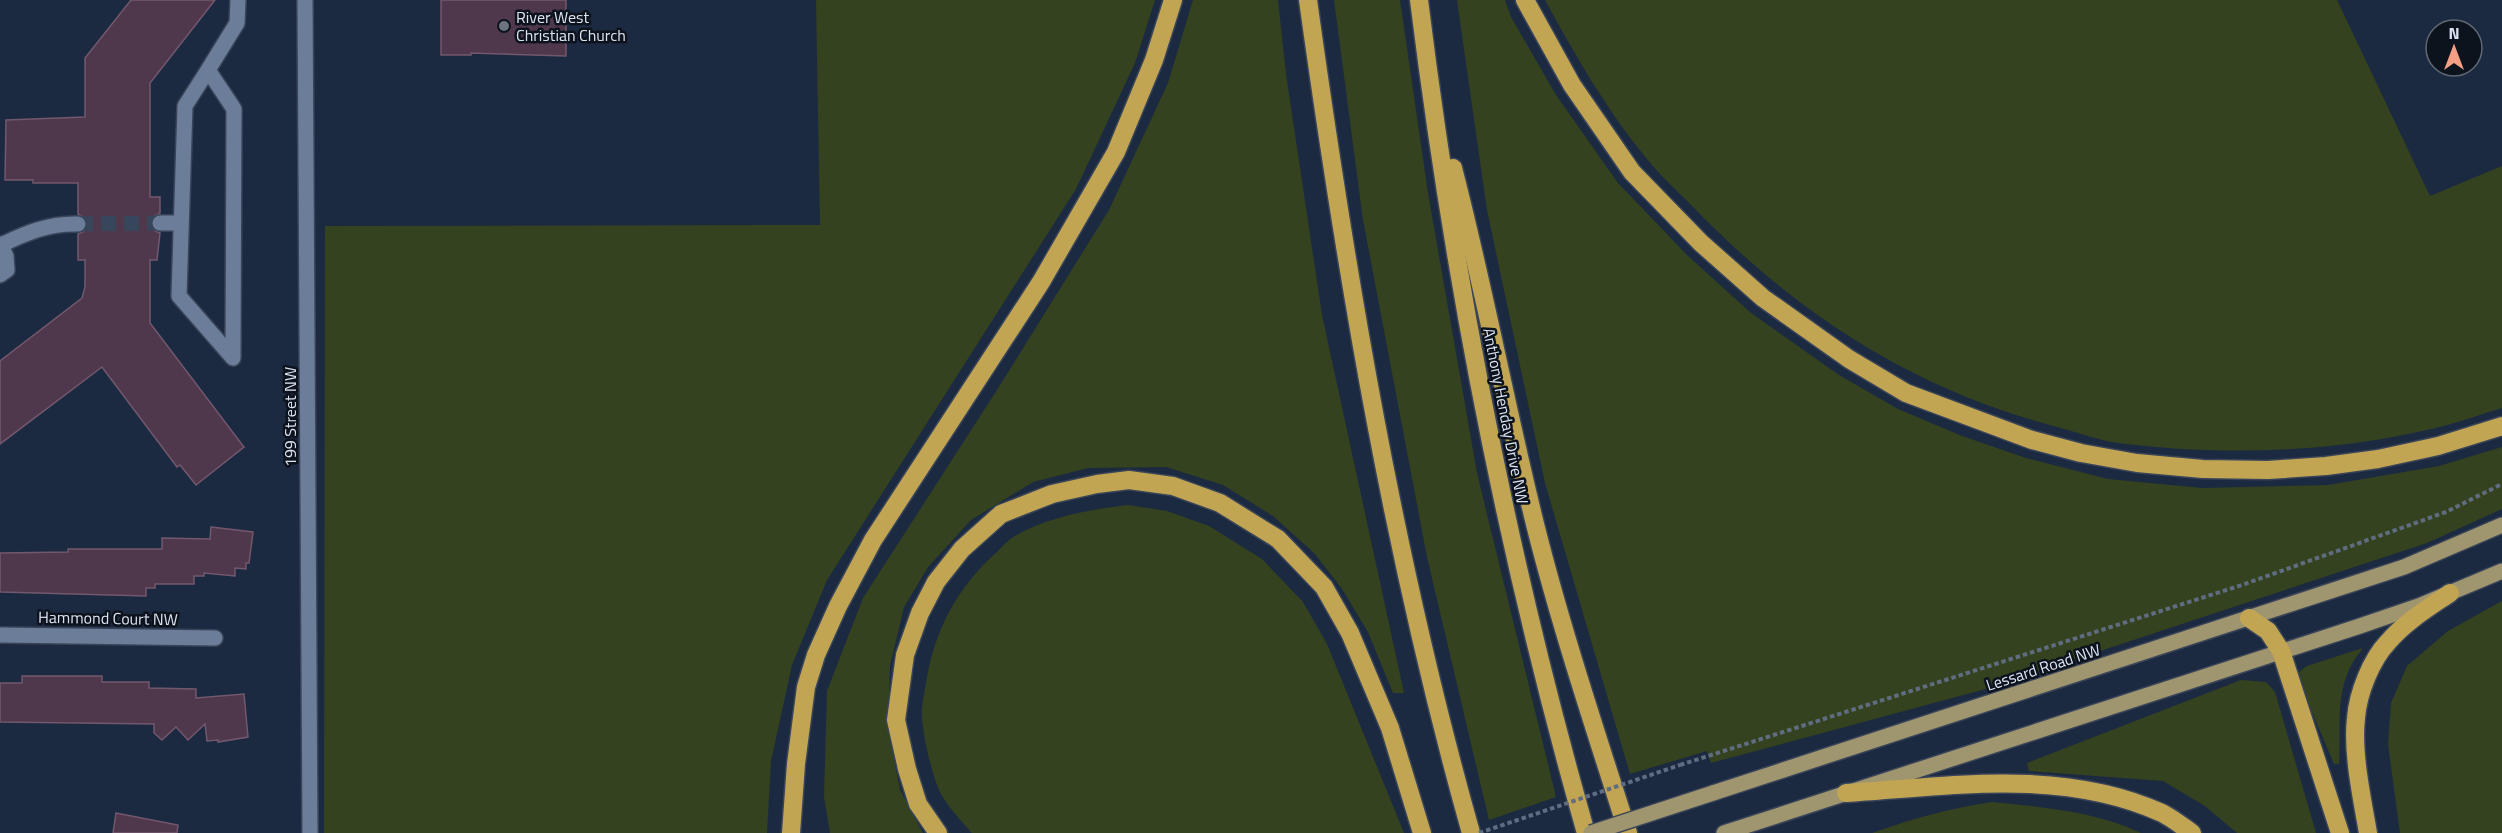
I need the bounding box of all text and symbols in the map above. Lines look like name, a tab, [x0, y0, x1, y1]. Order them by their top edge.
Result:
place label: River West Christian Church	[516, 5, 626, 47]
north arrow	[2424, 18, 2484, 78]
marker: River West Christian Church	[497, 19, 511, 33]
text: N	[2448, 21, 2460, 45]
street label: Anthony Henday Drive NW	[1477, 326, 1535, 506]
street label: 199 Street NW	[278, 367, 302, 467]
street label: Hammond Court NW	[38, 605, 178, 631]
street label: Lessard Road NW	[1983, 637, 2103, 697]

